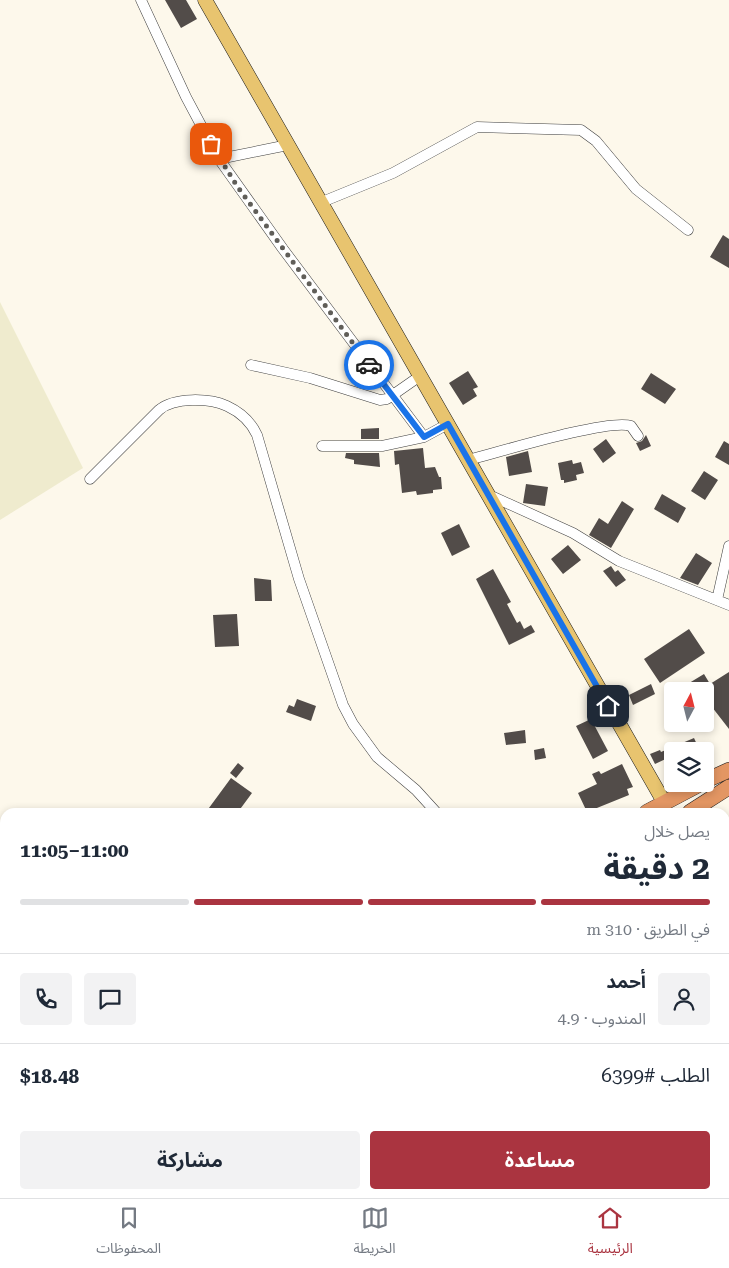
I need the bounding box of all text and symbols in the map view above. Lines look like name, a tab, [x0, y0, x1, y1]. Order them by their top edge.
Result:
pin	[190, 123, 232, 165]
icon: bag	[197, 130, 225, 158]
courier	[344, 340, 394, 390]
icon: car	[355, 351, 383, 379]
north arrow	[664, 682, 714, 732]
map controls	[664, 682, 714, 792]
pin	[587, 685, 629, 727]
icon: home	[594, 692, 622, 720]
button: layers	[664, 742, 714, 792]
text: يصل خلال	[644, 822, 710, 841]
text: 11:00–11:05	[20, 839, 129, 862]
text: 2 دقيقة	[603, 849, 710, 887]
text: في الطريق · 310 m	[586, 920, 710, 939]
text: أحمد	[606, 970, 646, 993]
button: phone	[20, 973, 72, 1025]
button: chat	[84, 973, 136, 1025]
button: person	[658, 973, 710, 1025]
text: المندوب · 4.9	[558, 1009, 646, 1028]
text: الطلب #6399	[601, 1064, 710, 1087]
text: $18.48	[20, 1065, 79, 1088]
button: مشاركة	[20, 1131, 360, 1189]
button: مساعدة	[370, 1131, 710, 1189]
tab: المحفوظات	[96, 1204, 161, 1263]
tab: الخريطة	[354, 1204, 395, 1263]
tab: الرئيسية	[588, 1204, 633, 1263]

